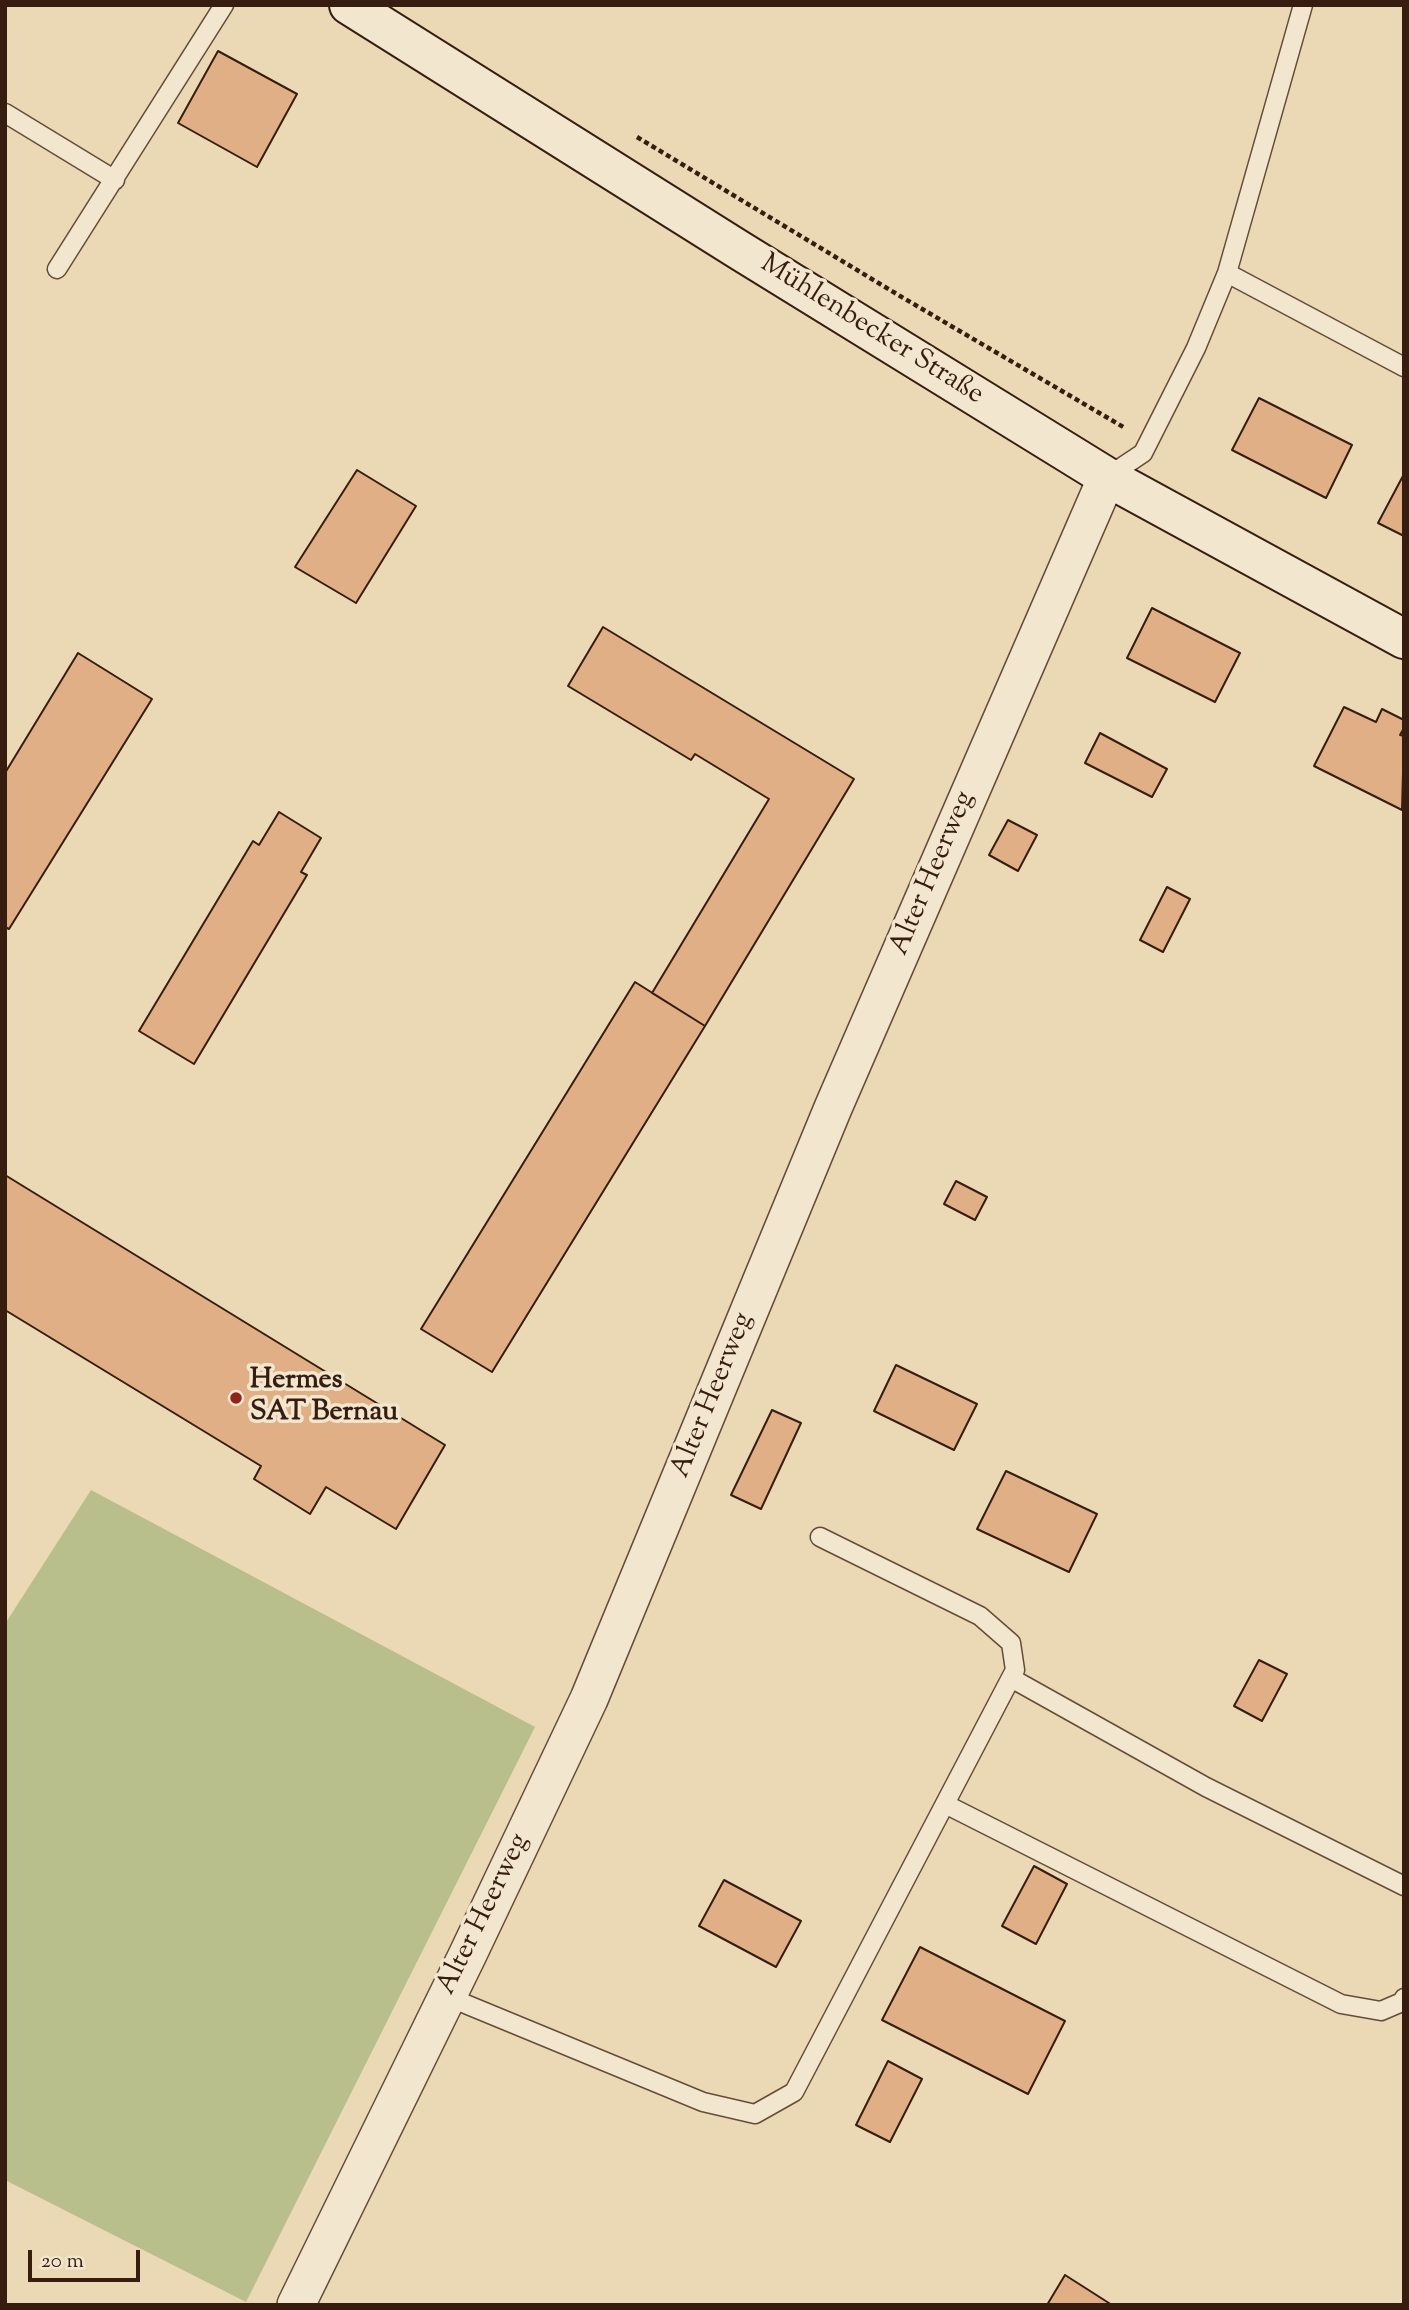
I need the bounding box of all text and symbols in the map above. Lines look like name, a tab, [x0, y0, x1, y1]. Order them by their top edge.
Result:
street label: Mühlenbecker Straße	[753, 249, 989, 413]
street label: Alter Heerweg	[884, 787, 984, 961]
street label: Alter Heerweg	[666, 1309, 762, 1483]
place label: Hermes SAT Bernau	[250, 1365, 398, 1431]
marker: Hermes SAT Bernau	[228, 1390, 244, 1406]
street label: Alter Heerweg	[432, 1829, 538, 2001]
scale bar	[32, 2236, 144, 2280]
text: 20 m	[41, 2247, 84, 2277]

